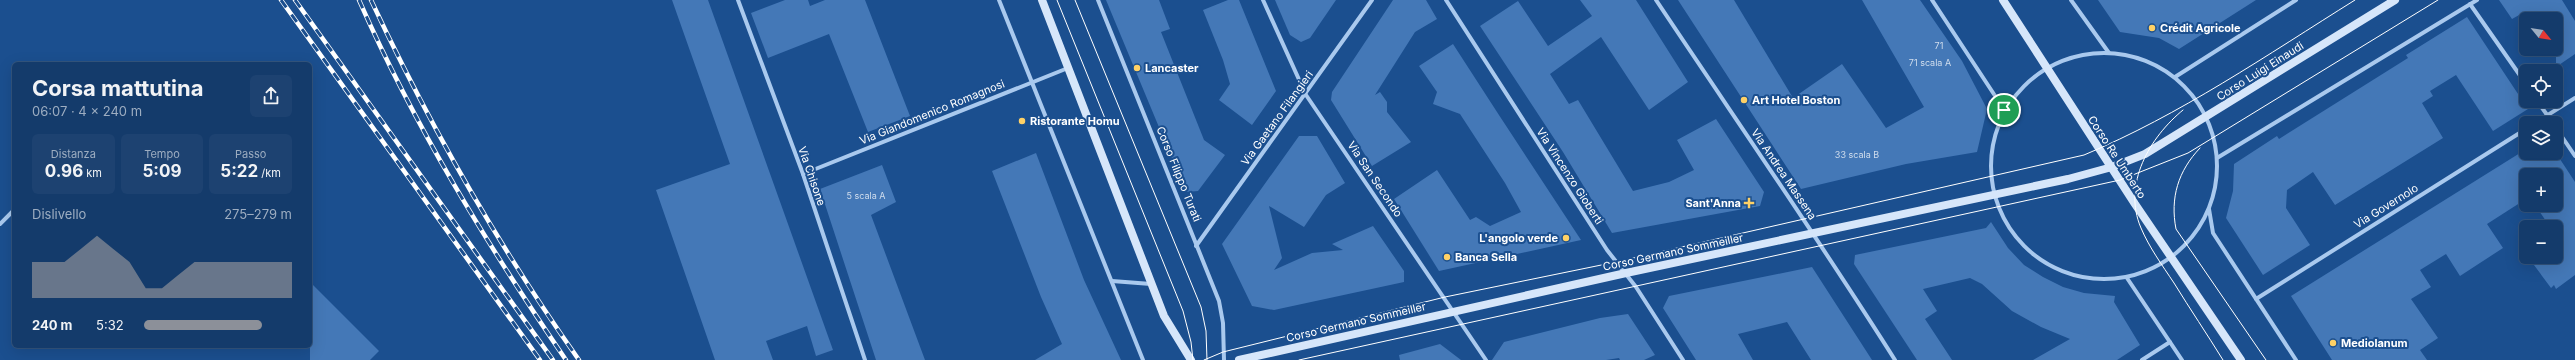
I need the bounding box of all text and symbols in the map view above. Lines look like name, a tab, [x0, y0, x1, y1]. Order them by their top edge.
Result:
north arrow	[2519, 12, 2563, 56]
map controls	[2519, 12, 2563, 264]
place label: Crédit Agricole	[2160, 21, 2241, 35]
marker: Crédit Agricole	[2147, 23, 2157, 33]
street label: Corso Luigi Einaudi	[2214, 39, 2306, 103]
house number: 71	[1935, 40, 1943, 51]
house number: 71 scala A	[1909, 57, 1951, 68]
place label: Lancaster	[1145, 61, 1199, 75]
marker: Lancaster	[1132, 63, 1142, 73]
button: locate	[2519, 64, 2563, 108]
street label: Via Gaetano Filangieri	[1238, 68, 1316, 168]
text: Corsa mattutina	[32, 75, 203, 101]
button: share	[250, 75, 292, 117]
street label: Via Giandomenico Romagnosi	[857, 76, 1007, 148]
place label: Art Hotel Boston	[1752, 93, 1840, 107]
pin	[1987, 93, 2021, 127]
marker: Art Hotel Boston	[1739, 95, 1749, 105]
icon: arrive	[1993, 99, 2015, 121]
text: 06:07 · 4 × 240 m	[32, 103, 142, 119]
street label: Corso Re Umberto	[2085, 113, 2149, 201]
place label: Ristorante Homu	[1030, 114, 1120, 128]
marker: Ristorante Homu	[1017, 116, 1027, 126]
button: layers	[2519, 116, 2563, 160]
street label: Corso Filippo Turati	[1154, 124, 1204, 224]
street label: Via Vincenzo Gioberti	[1534, 125, 1606, 227]
street label: Via Andrea Massena	[1748, 126, 1820, 222]
street label: Via San Secondo	[1344, 138, 1406, 220]
street label: Via Chisone	[795, 144, 829, 208]
text: Distanza	[51, 147, 96, 161]
text: Tempo	[144, 147, 180, 161]
text: Passo	[235, 147, 266, 161]
house number: 33 scala B	[1835, 149, 1879, 160]
text: 0.96	[45, 161, 83, 181]
text: 5:09	[142, 161, 182, 181]
text: 5:22	[220, 161, 258, 181]
text: km	[83, 166, 102, 180]
text: /km	[258, 166, 281, 180]
button: +	[2519, 168, 2563, 212]
street label: Via Governolo	[2351, 180, 2421, 231]
house number: 5 scala A	[846, 190, 886, 201]
place label: Sant'Anna	[1685, 196, 1741, 210]
marker: Sant'Anna	[1744, 198, 1754, 208]
text: Dislivello	[32, 206, 86, 222]
text: 275–279 m	[224, 206, 292, 222]
button: −	[2519, 220, 2563, 264]
street label: Corso Germano Sommeiller	[1602, 230, 1744, 274]
place label: L'angolo verde	[1479, 231, 1558, 245]
marker: L'angolo verde	[1561, 233, 1571, 243]
place label: Banca Sella	[1455, 250, 1517, 264]
marker: Banca Sella	[1442, 252, 1452, 262]
street label: Corso Germano Sommeiller	[1285, 299, 1427, 345]
text: 240 m	[32, 317, 73, 333]
text: 5:32	[96, 317, 124, 333]
place label: Mediolanum	[2341, 336, 2408, 350]
marker: Mediolanum	[2328, 338, 2338, 348]

